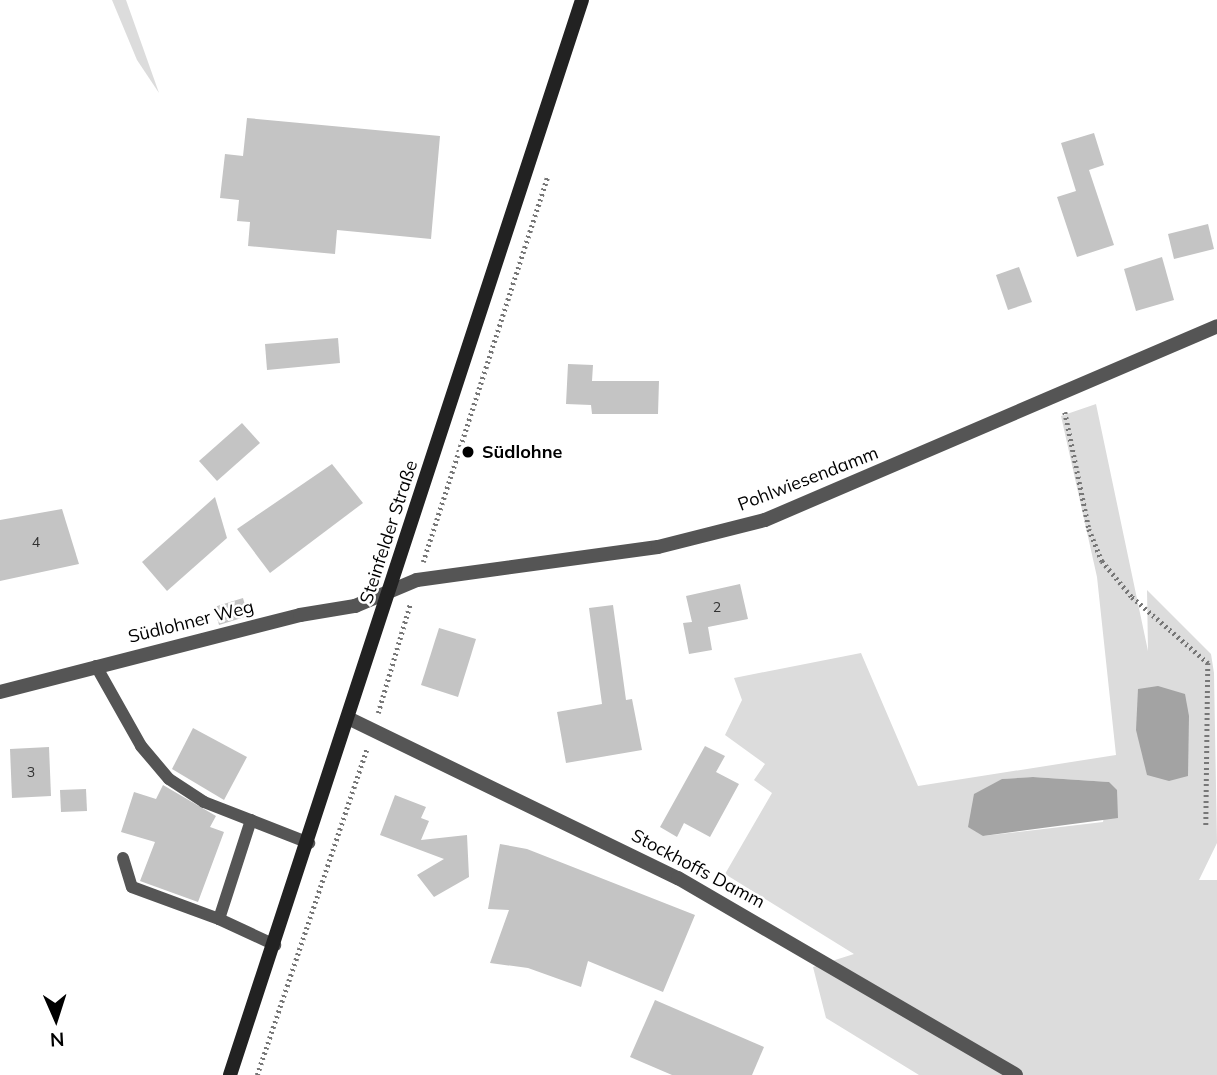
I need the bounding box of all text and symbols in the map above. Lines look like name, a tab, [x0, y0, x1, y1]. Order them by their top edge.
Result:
place label: Südlohne	[482, 441, 562, 463]
street label: Pohlwiesendamm	[735, 442, 881, 516]
marker: Südlohne	[460, 444, 476, 460]
street label: Steinfelder Straße	[356, 457, 422, 607]
house number: 4	[32, 534, 40, 550]
street label: Südlohner Weg	[126, 596, 256, 648]
house number: 2	[713, 599, 721, 615]
house number: 3	[27, 764, 35, 780]
street label: Stockhoffs Damm	[628, 825, 768, 913]
north arrow	[21, 984, 91, 1054]
text: N	[49, 1028, 65, 1052]

